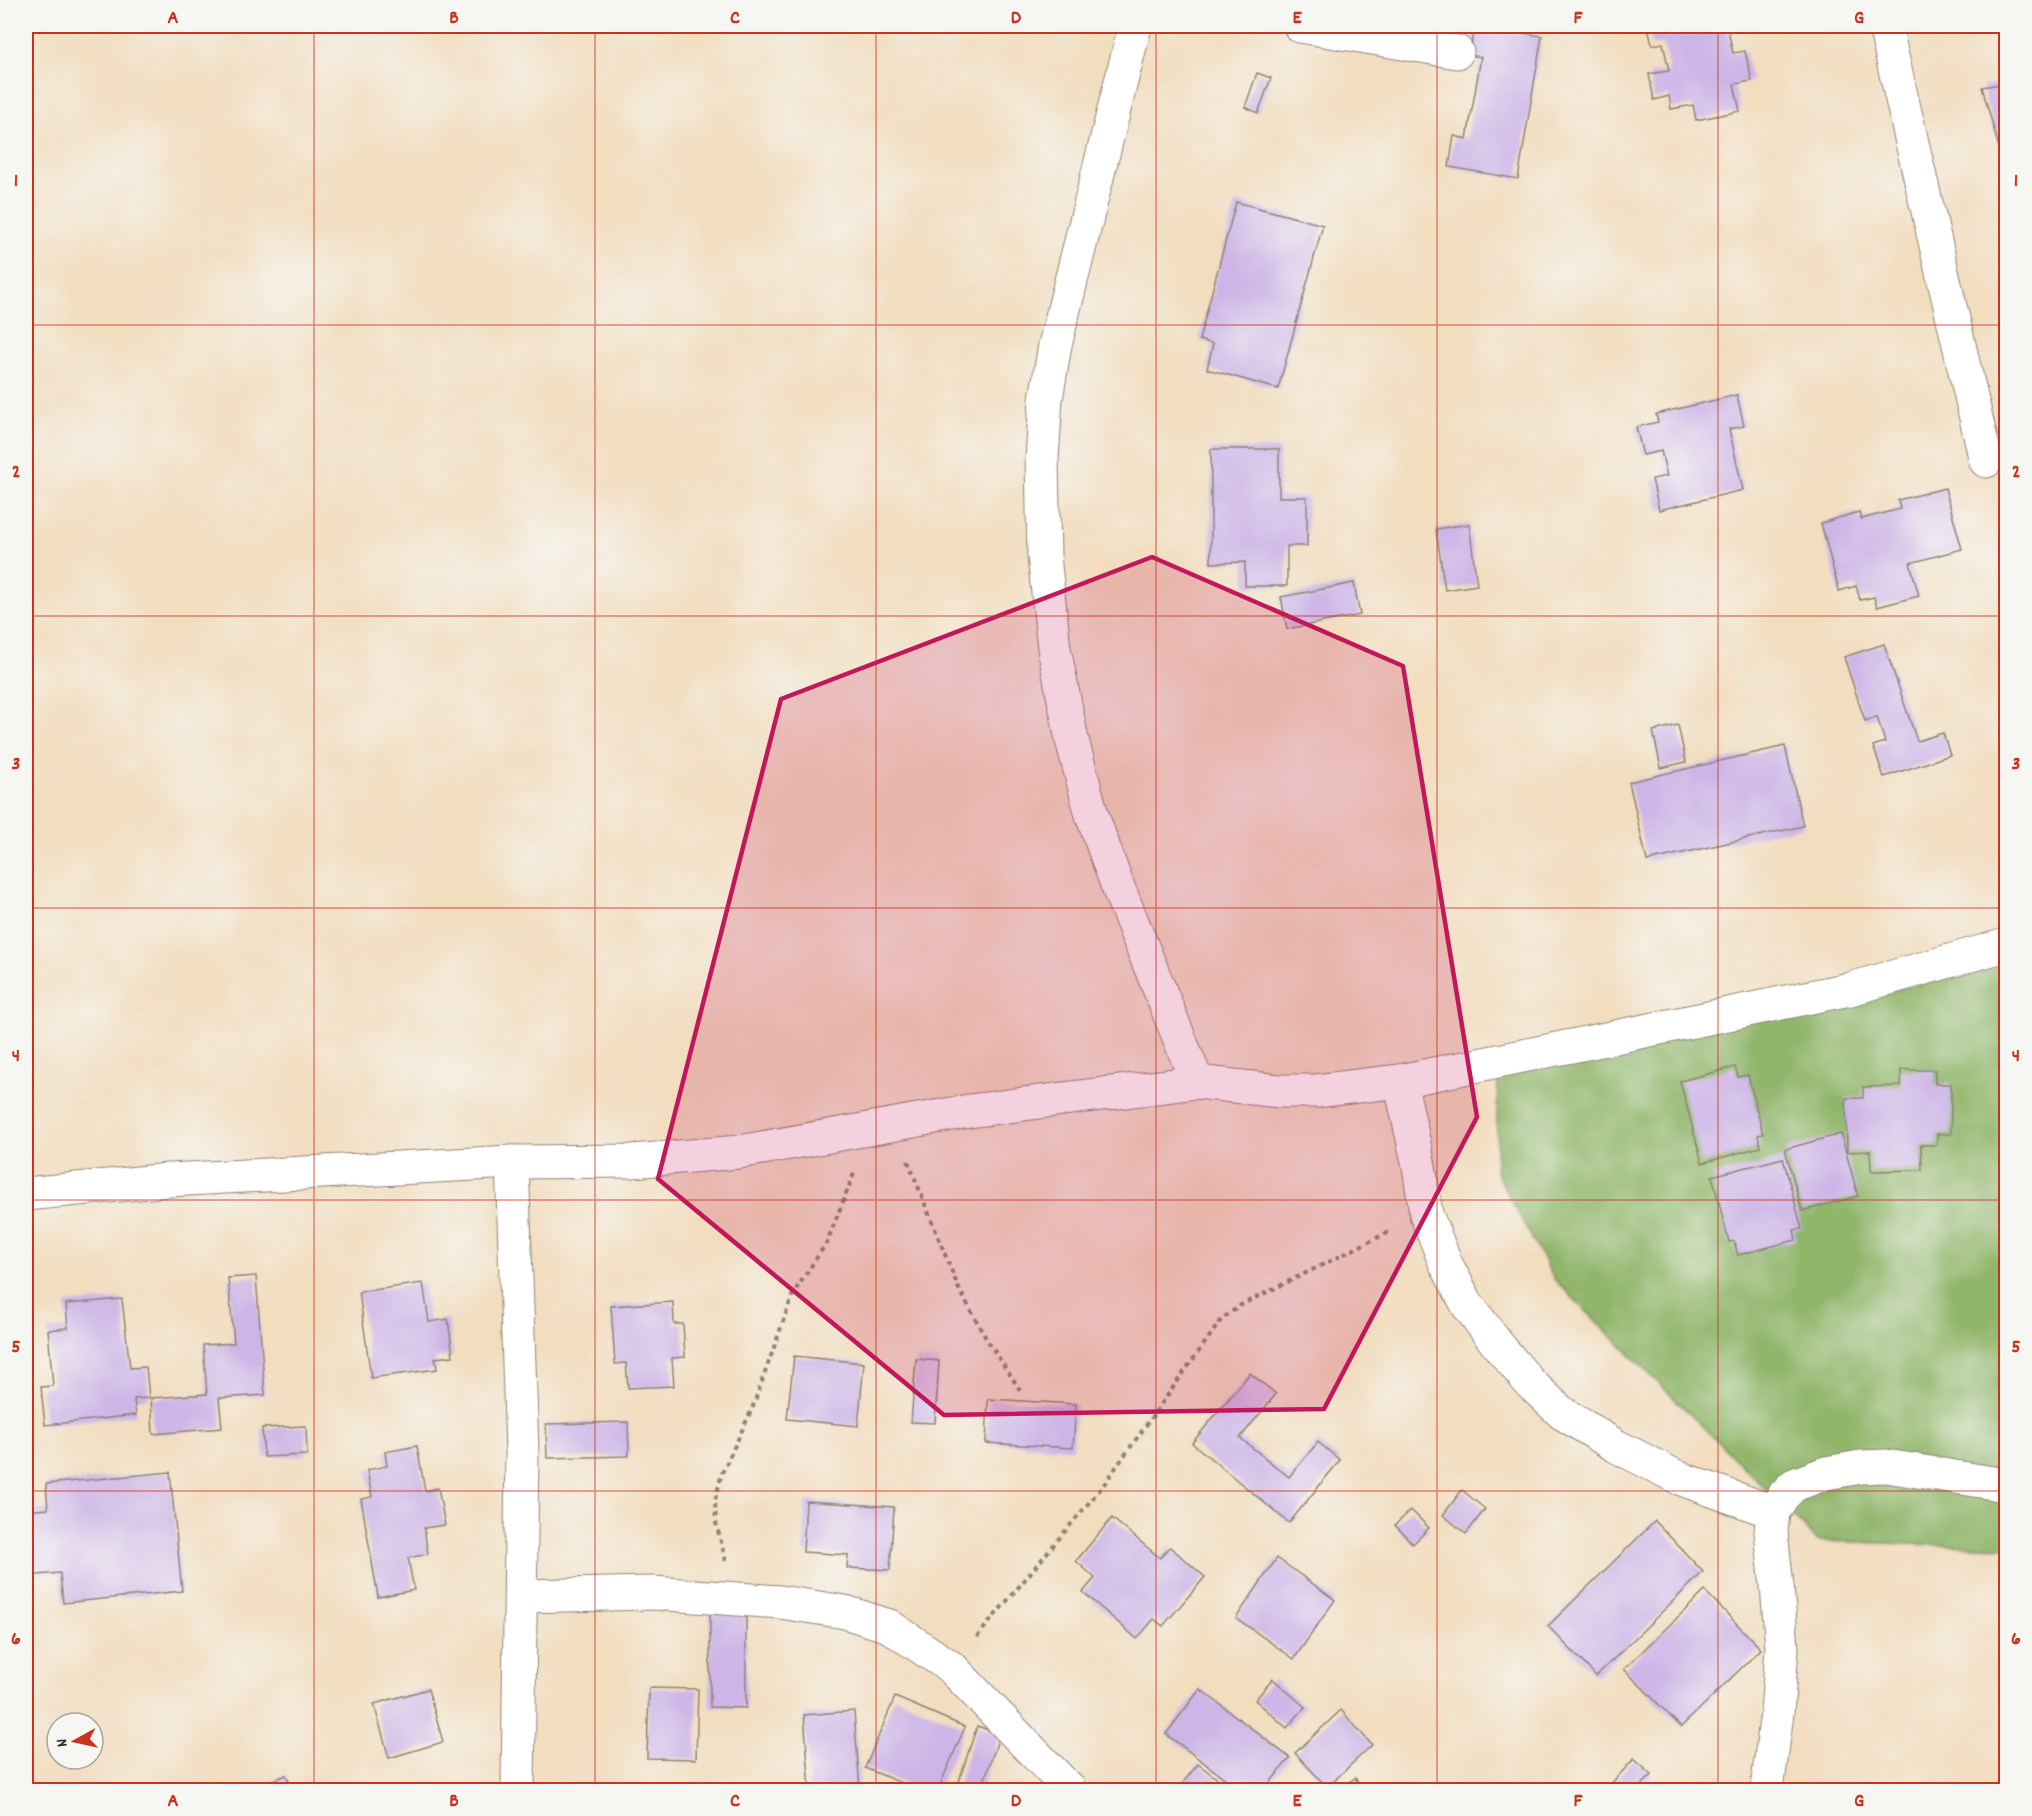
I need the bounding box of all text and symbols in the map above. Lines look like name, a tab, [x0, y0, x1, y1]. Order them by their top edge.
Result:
text: A	[168, 5, 179, 33]
text: B	[449, 5, 459, 33]
text: C	[730, 5, 740, 33]
text: D	[1011, 5, 1022, 33]
text: E	[1292, 5, 1302, 33]
text: F	[1574, 5, 1584, 33]
text: G	[1854, 5, 1864, 33]
text: 1	[14, 168, 18, 196]
text: 1	[2014, 168, 2018, 196]
text: 2	[12, 459, 20, 487]
text: 2	[2012, 459, 2020, 487]
text: 3	[12, 751, 20, 779]
text: 3	[2012, 751, 2020, 779]
text: 4	[12, 1043, 20, 1071]
text: 4	[2012, 1043, 2020, 1071]
text: 5	[11, 1334, 21, 1362]
text: 5	[2011, 1334, 2021, 1362]
text: 6	[11, 1626, 21, 1654]
text: 6	[2011, 1626, 2021, 1654]
north arrow	[45, 1711, 105, 1771]
text: N	[51, 1737, 75, 1748]
text: A	[168, 1788, 179, 1816]
text: B	[449, 1788, 459, 1816]
text: C	[730, 1788, 740, 1816]
text: D	[1011, 1788, 1022, 1816]
text: E	[1292, 1788, 1302, 1816]
text: F	[1574, 1788, 1584, 1816]
text: G	[1854, 1788, 1864, 1816]

